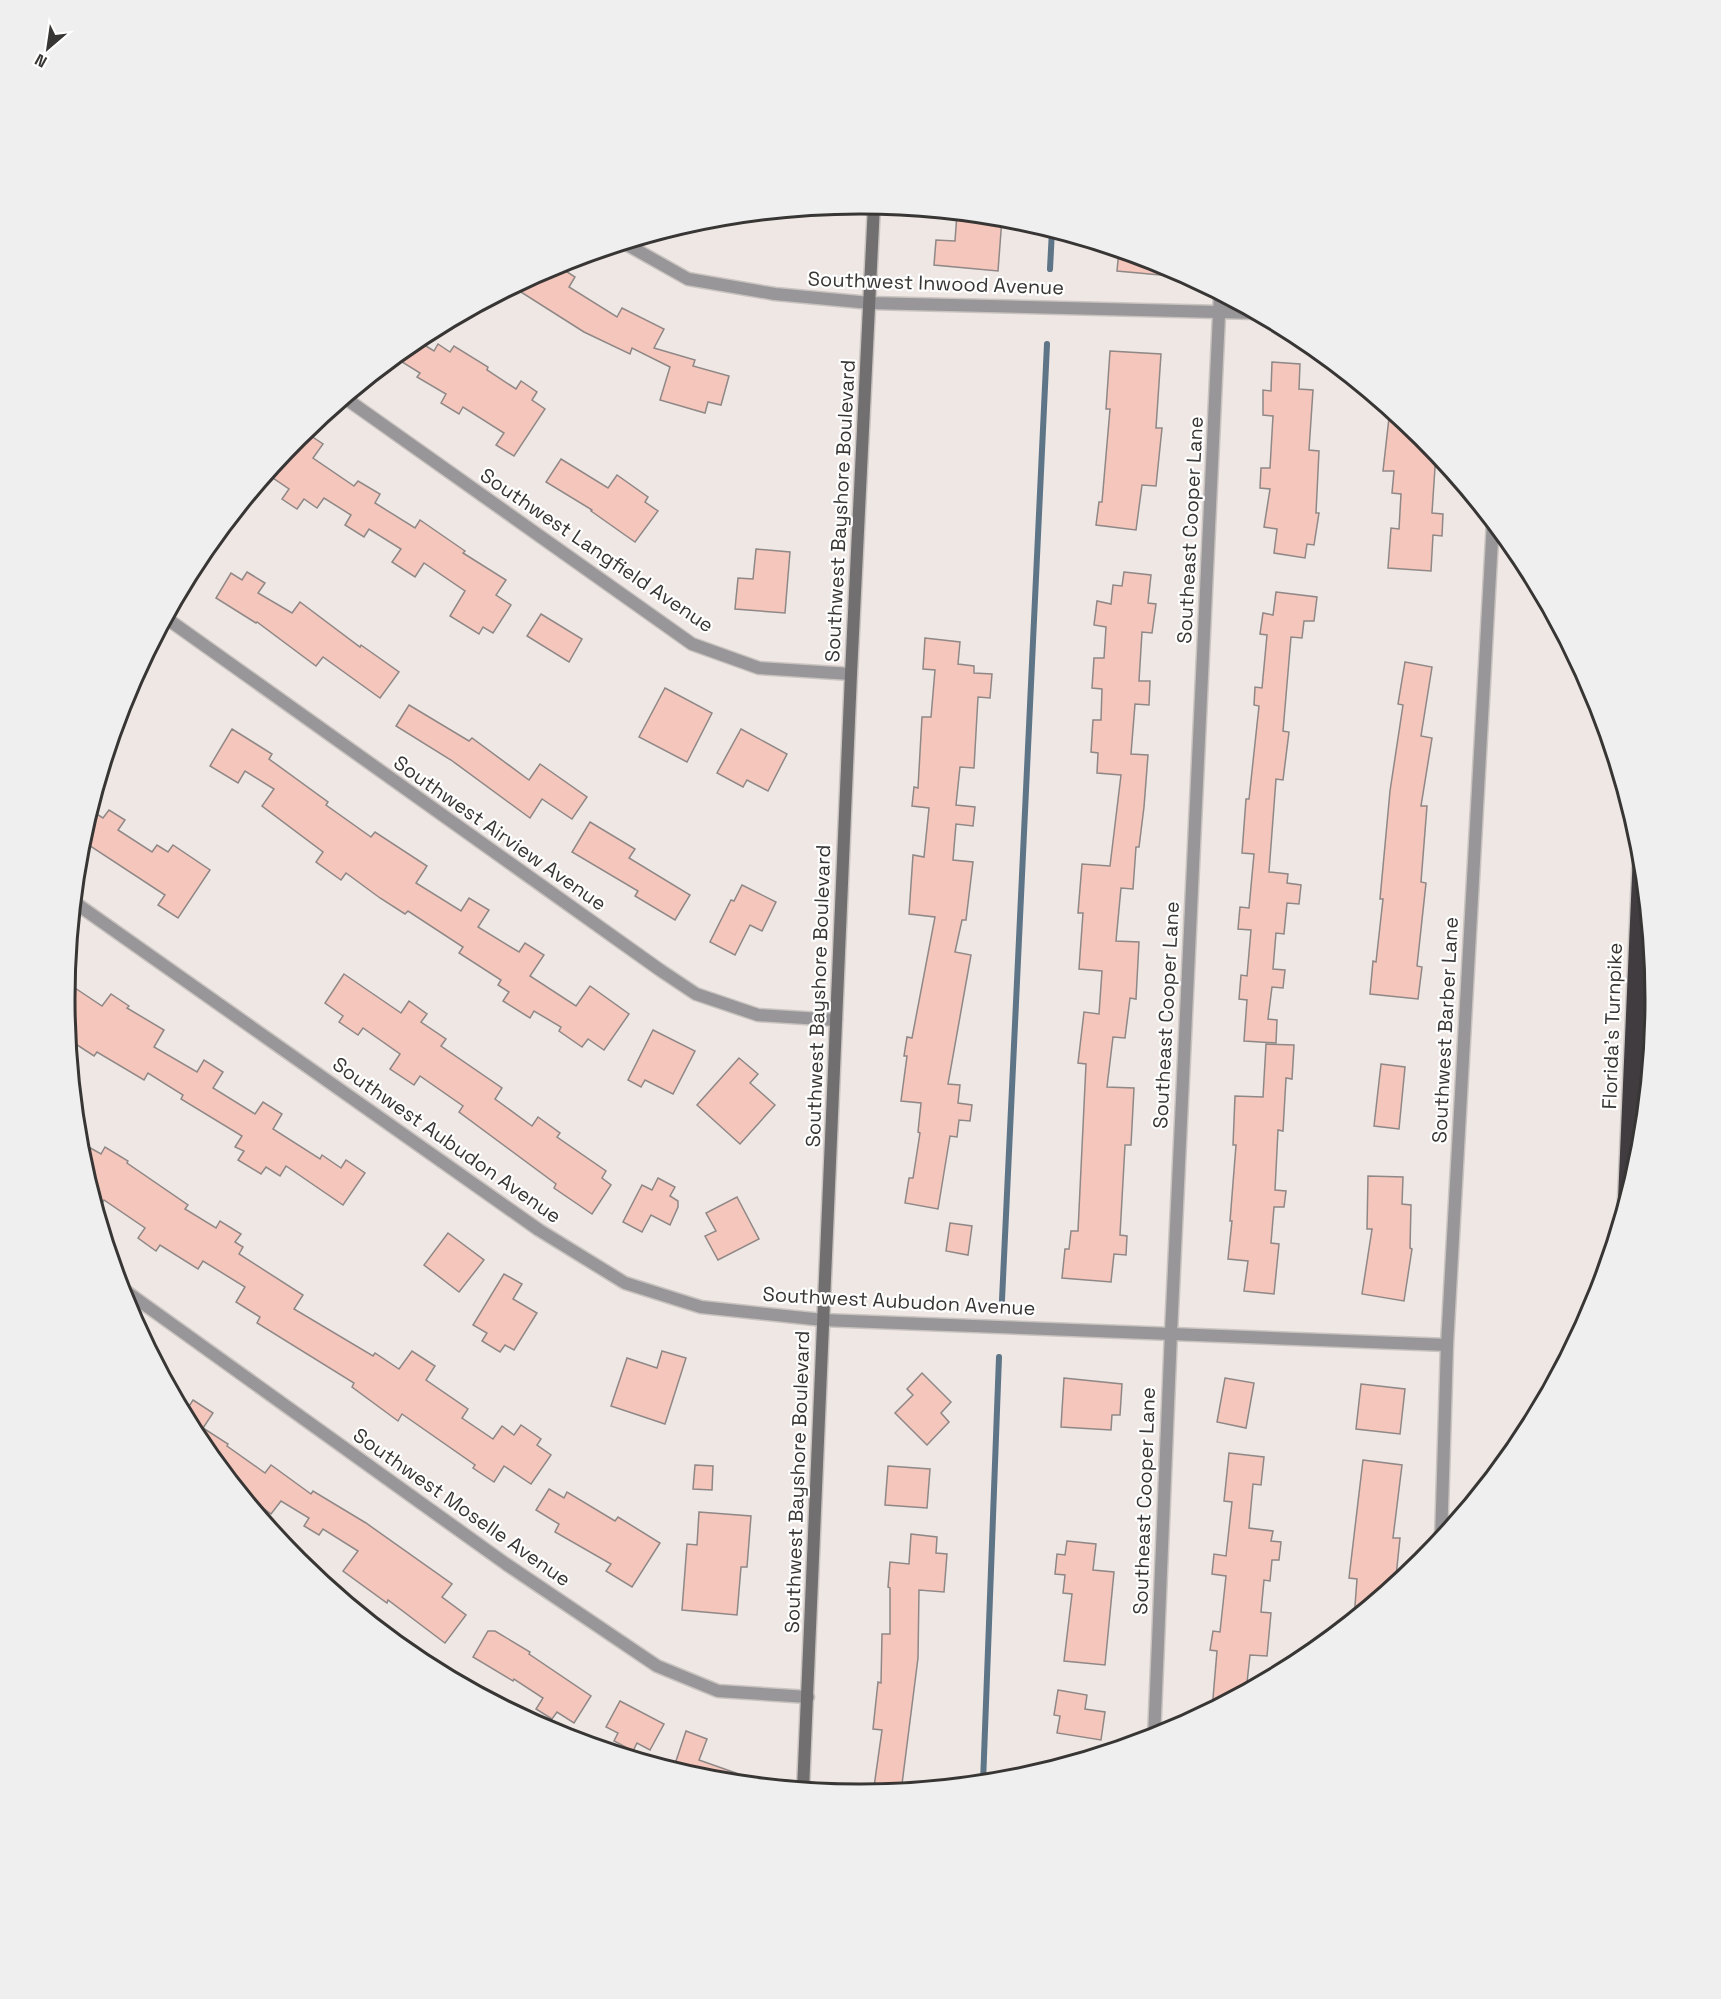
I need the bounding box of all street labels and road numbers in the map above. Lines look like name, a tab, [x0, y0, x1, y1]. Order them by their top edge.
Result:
street label: Southwest Inwood Avenue	[807, 266, 1065, 300]
street label: Southwest Bayshore Boulevard	[819, 359, 861, 663]
street label: Southeast Cooper Lane	[1171, 416, 1209, 644]
street label: Southwest Langfield Avenue	[475, 462, 719, 638]
street label: Southwest Airview Avenue	[388, 749, 612, 917]
street label: Southwest Bayshore Boulevard	[800, 844, 836, 1148]
street label: Southeast Cooper Lane	[1147, 901, 1185, 1129]
street label: Southwest Barber Lane	[1426, 916, 1464, 1144]
street label: Florida's Turnpike	[1596, 942, 1628, 1110]
street label: Southwest Aubudon Avenue	[328, 1051, 566, 1229]
street label: Southwest Aubudon Avenue	[762, 1281, 1036, 1321]
street label: Southwest Bayshore Boulevard	[779, 1330, 815, 1634]
street label: Southeast Cooper Lane	[1127, 1387, 1161, 1615]
street label: Southwest Moselle Avenue	[348, 1422, 576, 1592]

